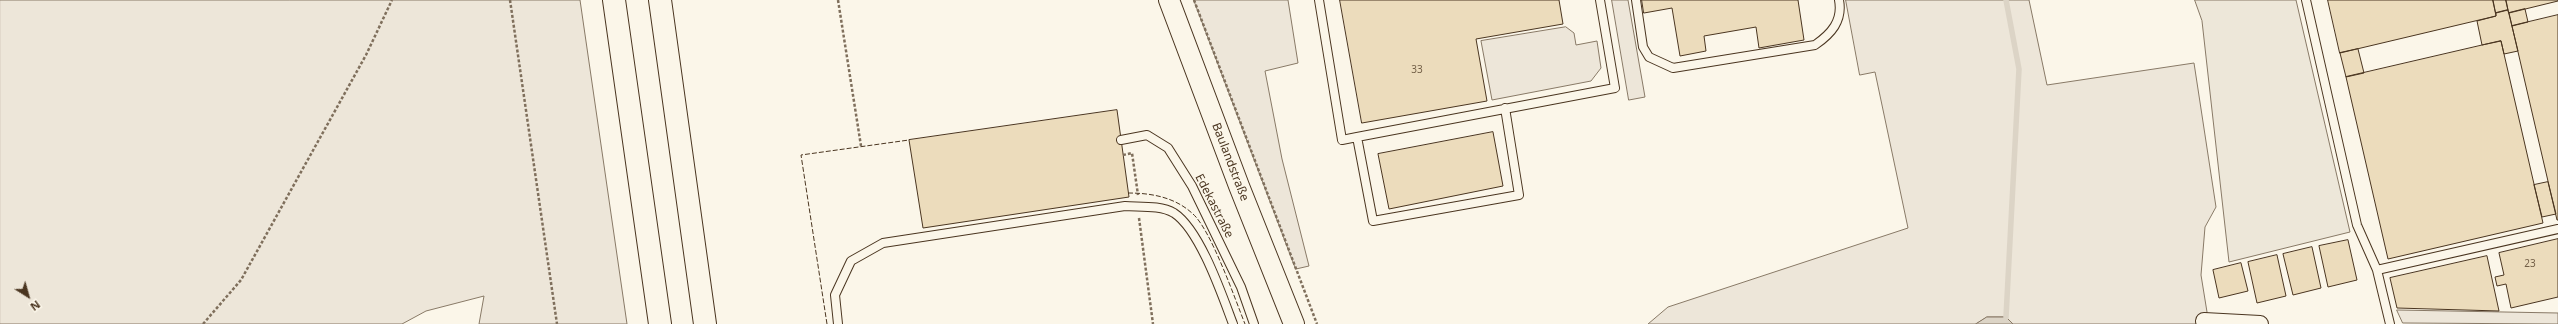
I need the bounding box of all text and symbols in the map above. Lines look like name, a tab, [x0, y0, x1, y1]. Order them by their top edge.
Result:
house number: 33	[1411, 64, 1423, 76]
street label: Baulandstraße	[1209, 121, 1251, 203]
street label: Edekastraße	[1192, 172, 1236, 240]
house number: 23	[2524, 258, 2536, 270]
north arrow	[8, 276, 48, 316]
text: N	[27, 297, 44, 315]

